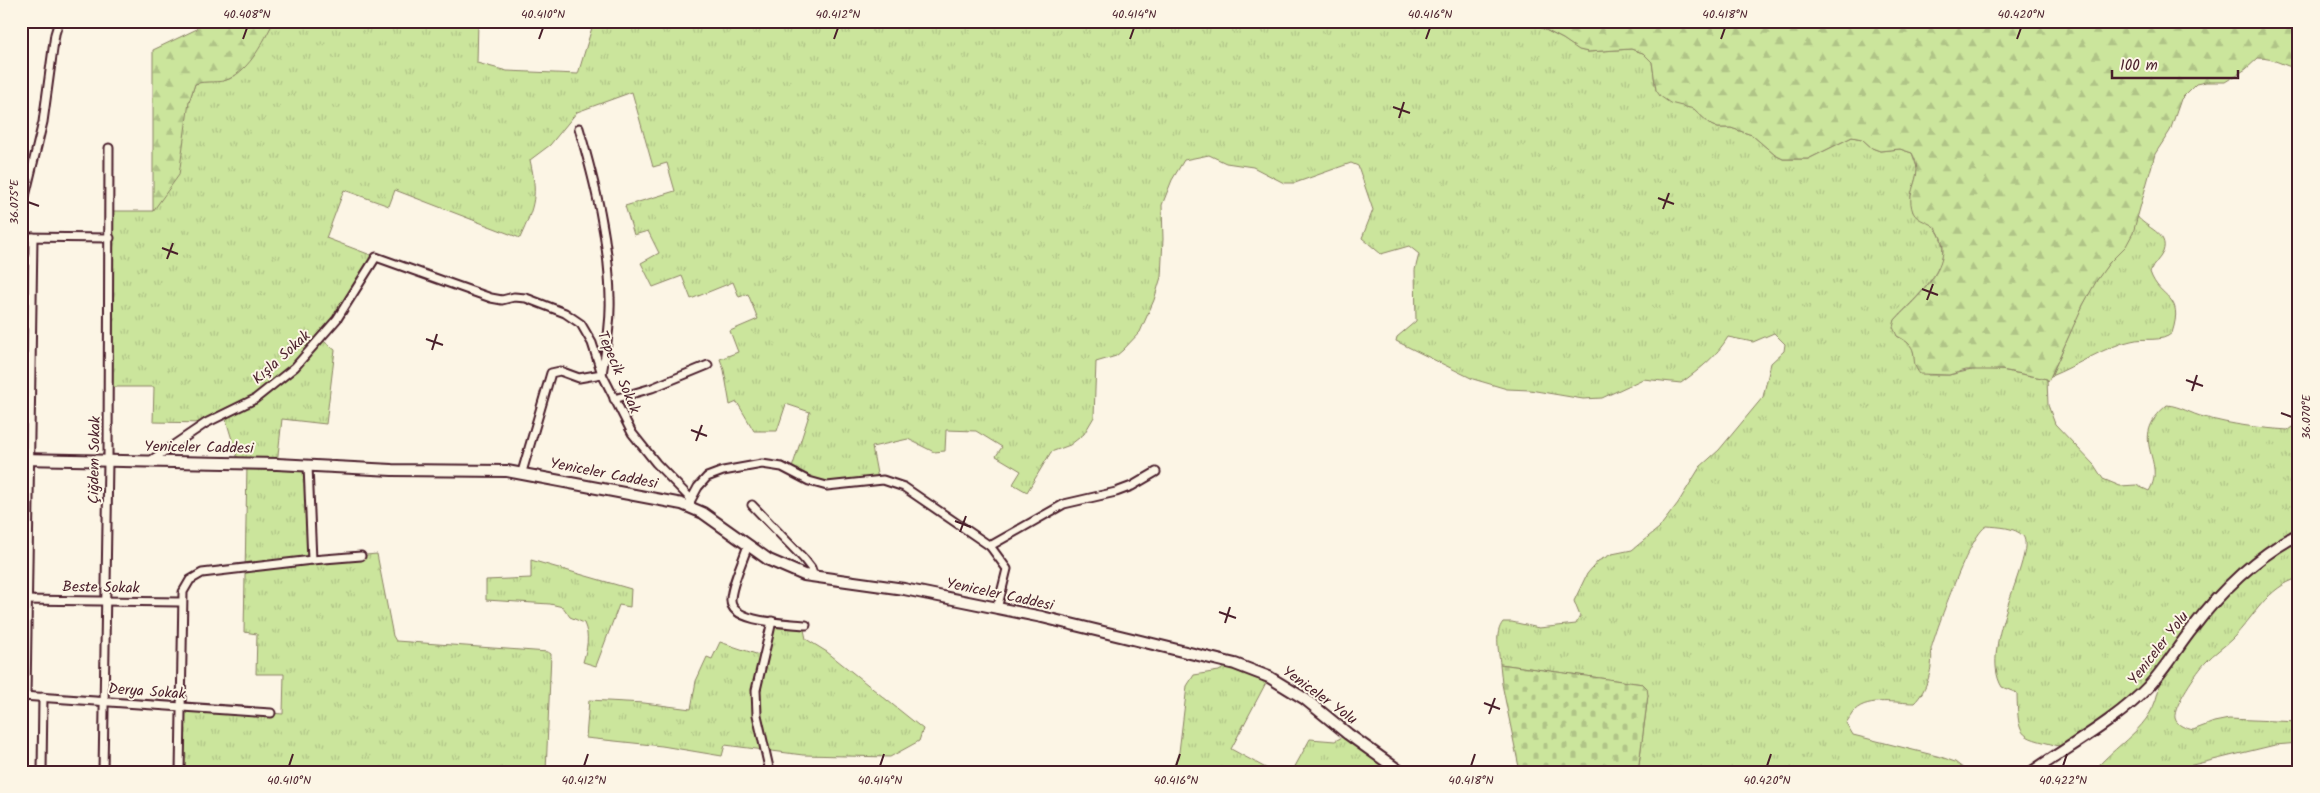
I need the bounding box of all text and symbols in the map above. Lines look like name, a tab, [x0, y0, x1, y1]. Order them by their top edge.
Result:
text: 40.408°N	[223, 5, 271, 24]
text: 40.410°N	[521, 5, 565, 24]
text: 40.412°N	[815, 5, 861, 24]
text: 40.414°N	[1112, 5, 1156, 24]
text: 40.416°N	[1408, 5, 1452, 24]
text: 40.418°N	[1702, 5, 1748, 24]
text: 40.420°N	[1997, 5, 2045, 24]
scale bar	[2112, 48, 2239, 80]
text: 100 m	[2120, 54, 2158, 78]
text: 36.075°E	[5, 178, 24, 225]
street label: Kışla Sokak	[247, 324, 317, 391]
street label: Tepecik Sokak	[590, 327, 647, 418]
text: 36.070°E	[2297, 394, 2316, 440]
street label: Çiğdem Sokak	[82, 415, 108, 504]
street label: Yeniceler Caddesi	[144, 435, 255, 461]
street label: Yeniceler Caddesi	[548, 452, 661, 496]
street label: Yeniceler Caddesi	[944, 572, 1057, 618]
street label: Beste Sokak	[62, 575, 141, 601]
street label: Yeniceler Yolu	[2122, 607, 2195, 691]
street label: Yeniceler Yolu	[1277, 660, 1362, 731]
street label: Derya Sokak	[108, 677, 187, 707]
text: 40.410°N	[267, 771, 311, 790]
text: 40.412°N	[561, 771, 607, 790]
text: 40.414°N	[858, 771, 902, 790]
text: 40.416°N	[1154, 771, 1198, 790]
text: 40.418°N	[1448, 771, 1494, 790]
text: 40.420°N	[1743, 771, 1791, 790]
text: 40.422°N	[2039, 771, 2087, 790]

